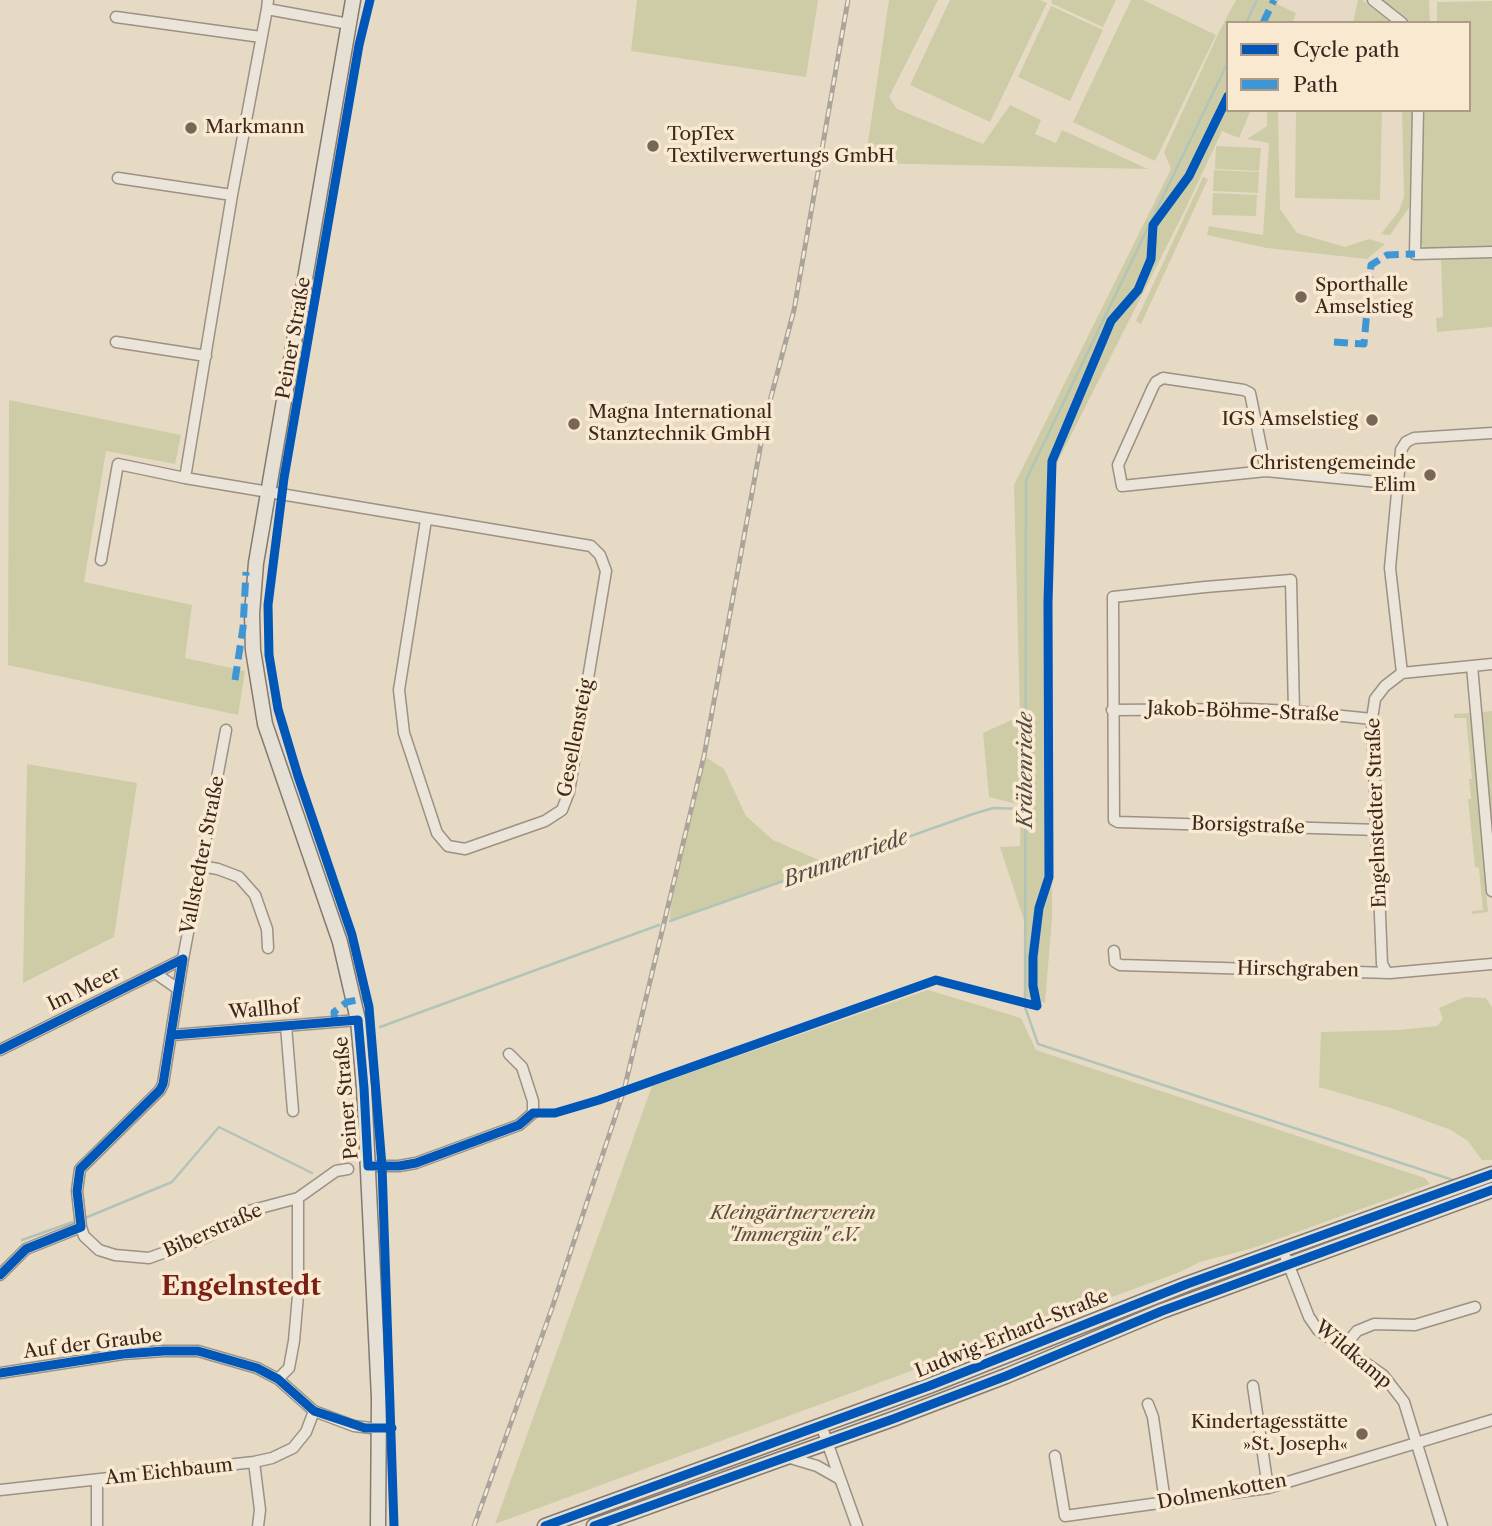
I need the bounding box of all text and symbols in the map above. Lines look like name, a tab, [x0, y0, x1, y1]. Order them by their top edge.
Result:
legend	[1226, 21, 1471, 112]
text: Cycle path	[1293, 37, 1400, 62]
text: Path	[1293, 72, 1338, 97]
place label: Markmann	[205, 117, 305, 139]
marker: Markmann	[183, 120, 199, 136]
place label: TopTex Textilverwertungs GmbH	[667, 124, 895, 168]
marker: TopTex Textilverwertungs GmbH	[645, 138, 661, 154]
street label: Peiner Straße	[272, 275, 316, 401]
place label: Sporthalle Amselstieg	[1315, 275, 1413, 319]
marker: Sporthalle Amselstieg	[1293, 289, 1309, 305]
place label: Magna International Stanztechnik GmbH	[588, 402, 772, 446]
place label: IGS Amselstieg	[1222, 409, 1358, 431]
marker: IGS Amselstieg	[1364, 412, 1380, 428]
marker: Magna International Stanztechnik GmbH	[566, 416, 582, 432]
place label: Christengemeinde Elim	[1249, 453, 1416, 497]
marker: Christengemeinde Elim	[1422, 467, 1438, 483]
street label: Gesellensteig	[553, 677, 599, 799]
street label: Jakob-Böhme-Straße	[1147, 697, 1339, 727]
water label: Krähenriede	[1013, 712, 1039, 828]
street label: Engelnstedter Straße	[1362, 717, 1392, 909]
street label: Vallstedter Straße	[176, 774, 230, 936]
street label: Borsigstraße	[1191, 813, 1305, 839]
water label: Brunnenriede	[780, 825, 912, 893]
street label: Hirschgraben	[1237, 958, 1359, 982]
street label: Im Meer	[44, 962, 124, 1016]
street label: Wallhof	[228, 996, 300, 1024]
street label: Peiner Straße	[330, 1035, 364, 1161]
street label: Biberstraße	[160, 1199, 266, 1263]
park label: Kleingärtnerverein "Immergün" e.V.	[710, 1203, 876, 1247]
district label: Engelnstedt	[161, 1271, 321, 1303]
street label: Ludwig-Erhard-Straße	[912, 1285, 1112, 1383]
street label: Wildkamp	[1310, 1316, 1396, 1394]
street label: Auf der Graube	[22, 1324, 164, 1364]
place label: Kindertagesstätte »St. Joseph«	[1191, 1412, 1348, 1456]
marker: Kindertagesstätte »St. Joseph«	[1354, 1426, 1370, 1442]
street label: Am Eichbaum	[104, 1454, 234, 1490]
street label: Dolmenkotten	[1156, 1469, 1288, 1515]

